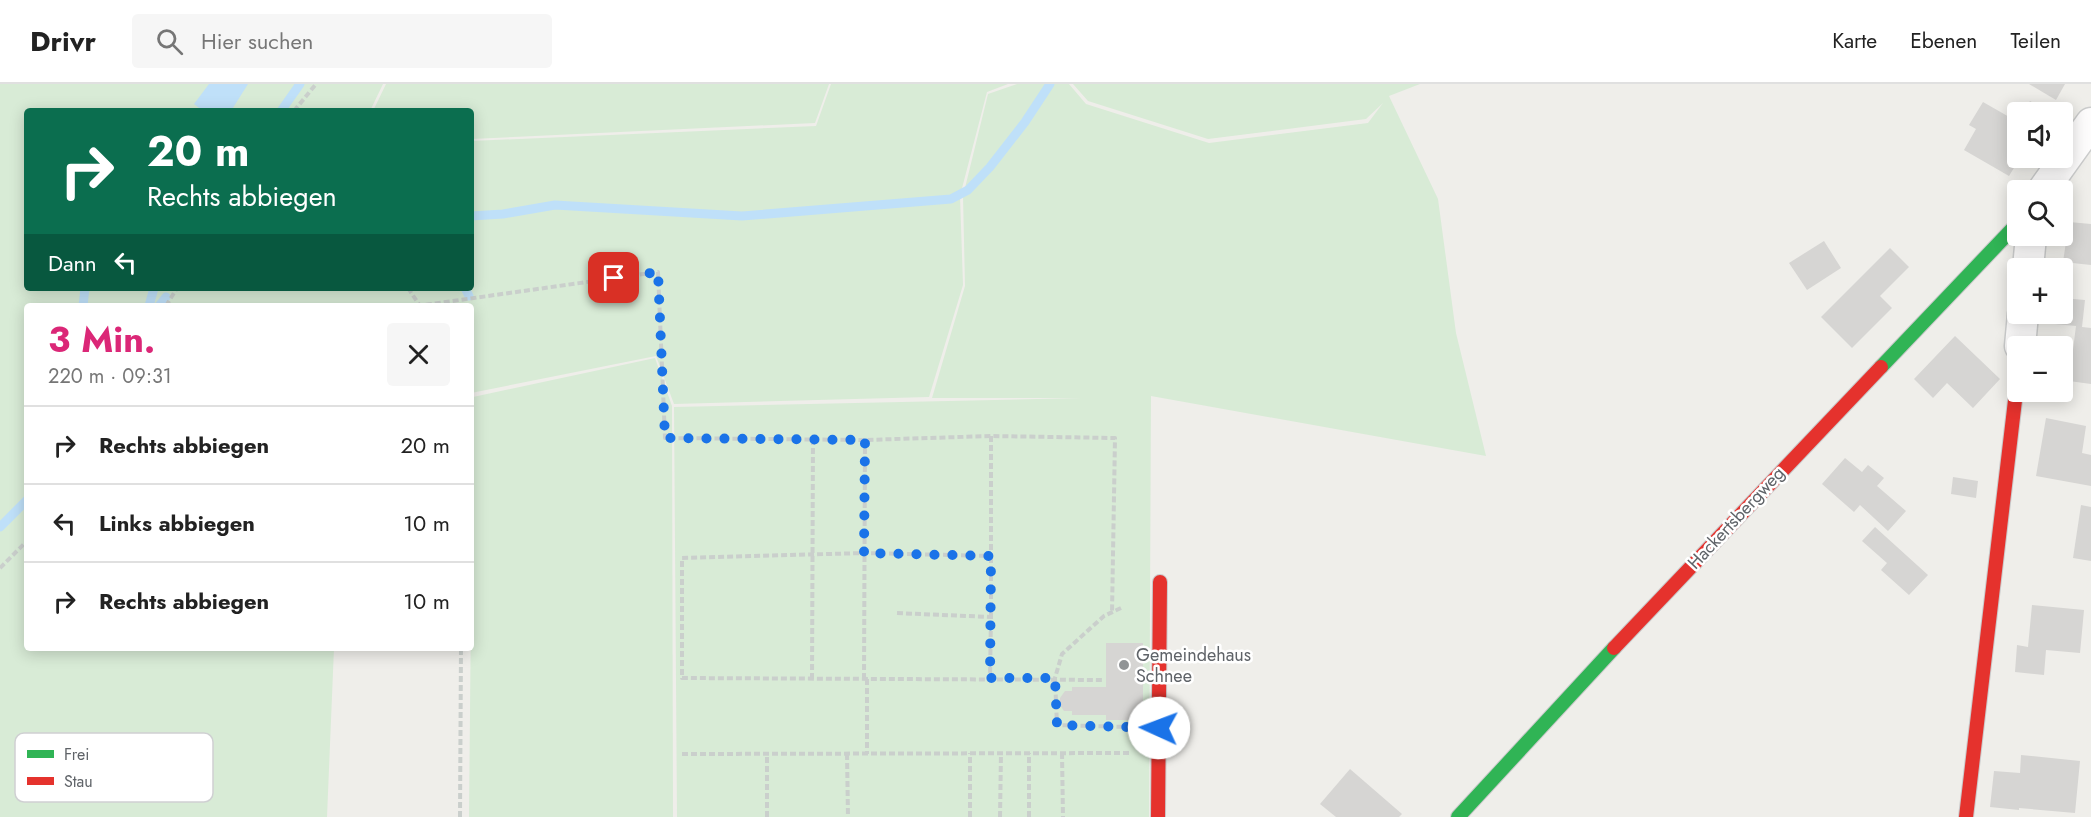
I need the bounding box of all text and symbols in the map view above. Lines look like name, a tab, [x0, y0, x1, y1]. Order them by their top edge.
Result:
search box	[132, 14, 552, 68]
text: Drivr	[30, 21, 96, 62]
icon: search	[153, 25, 186, 58]
text: Hier suchen	[201, 25, 313, 57]
text: Karte	[1832, 26, 1877, 56]
text: Ebenen	[1910, 26, 1977, 56]
text: Teilen	[2010, 26, 2061, 56]
map controls	[2007, 102, 2073, 402]
button: sound	[2007, 102, 2073, 168]
text: 20 m	[147, 121, 249, 182]
icon: right	[48, 132, 126, 210]
text: Rechts abbiegen	[147, 177, 337, 216]
button: search	[2007, 180, 2073, 246]
icon: left	[109, 246, 142, 279]
text: Dann	[48, 247, 97, 279]
pin	[588, 252, 639, 303]
button: +	[2007, 258, 2073, 324]
icon: arrive	[597, 261, 630, 294]
text: 3 Min.	[48, 313, 155, 365]
button: close	[387, 323, 450, 386]
button: −	[2007, 336, 2073, 402]
text: 220 m · 09:31	[48, 362, 172, 391]
icon: right	[48, 429, 81, 462]
text: Rechts abbiegen	[99, 429, 269, 461]
text: 20 m	[401, 429, 450, 461]
street label: Hackertsbergweg	[1681, 461, 1791, 575]
icon: left	[48, 507, 81, 540]
text: Links abbiegen	[99, 507, 255, 539]
text: 10 m	[403, 507, 450, 539]
icon: right	[48, 585, 81, 618]
text: Rechts abbiegen	[99, 585, 269, 617]
text: 10 m	[403, 585, 450, 617]
place label: Gemeindehaus Schnee	[1136, 642, 1251, 689]
marker: Gemeindehaus Schnee	[1117, 658, 1131, 672]
position arrow	[1127, 696, 1191, 760]
legend	[15, 733, 213, 802]
text: Frei	[64, 743, 89, 766]
text: Stau	[64, 770, 93, 793]

